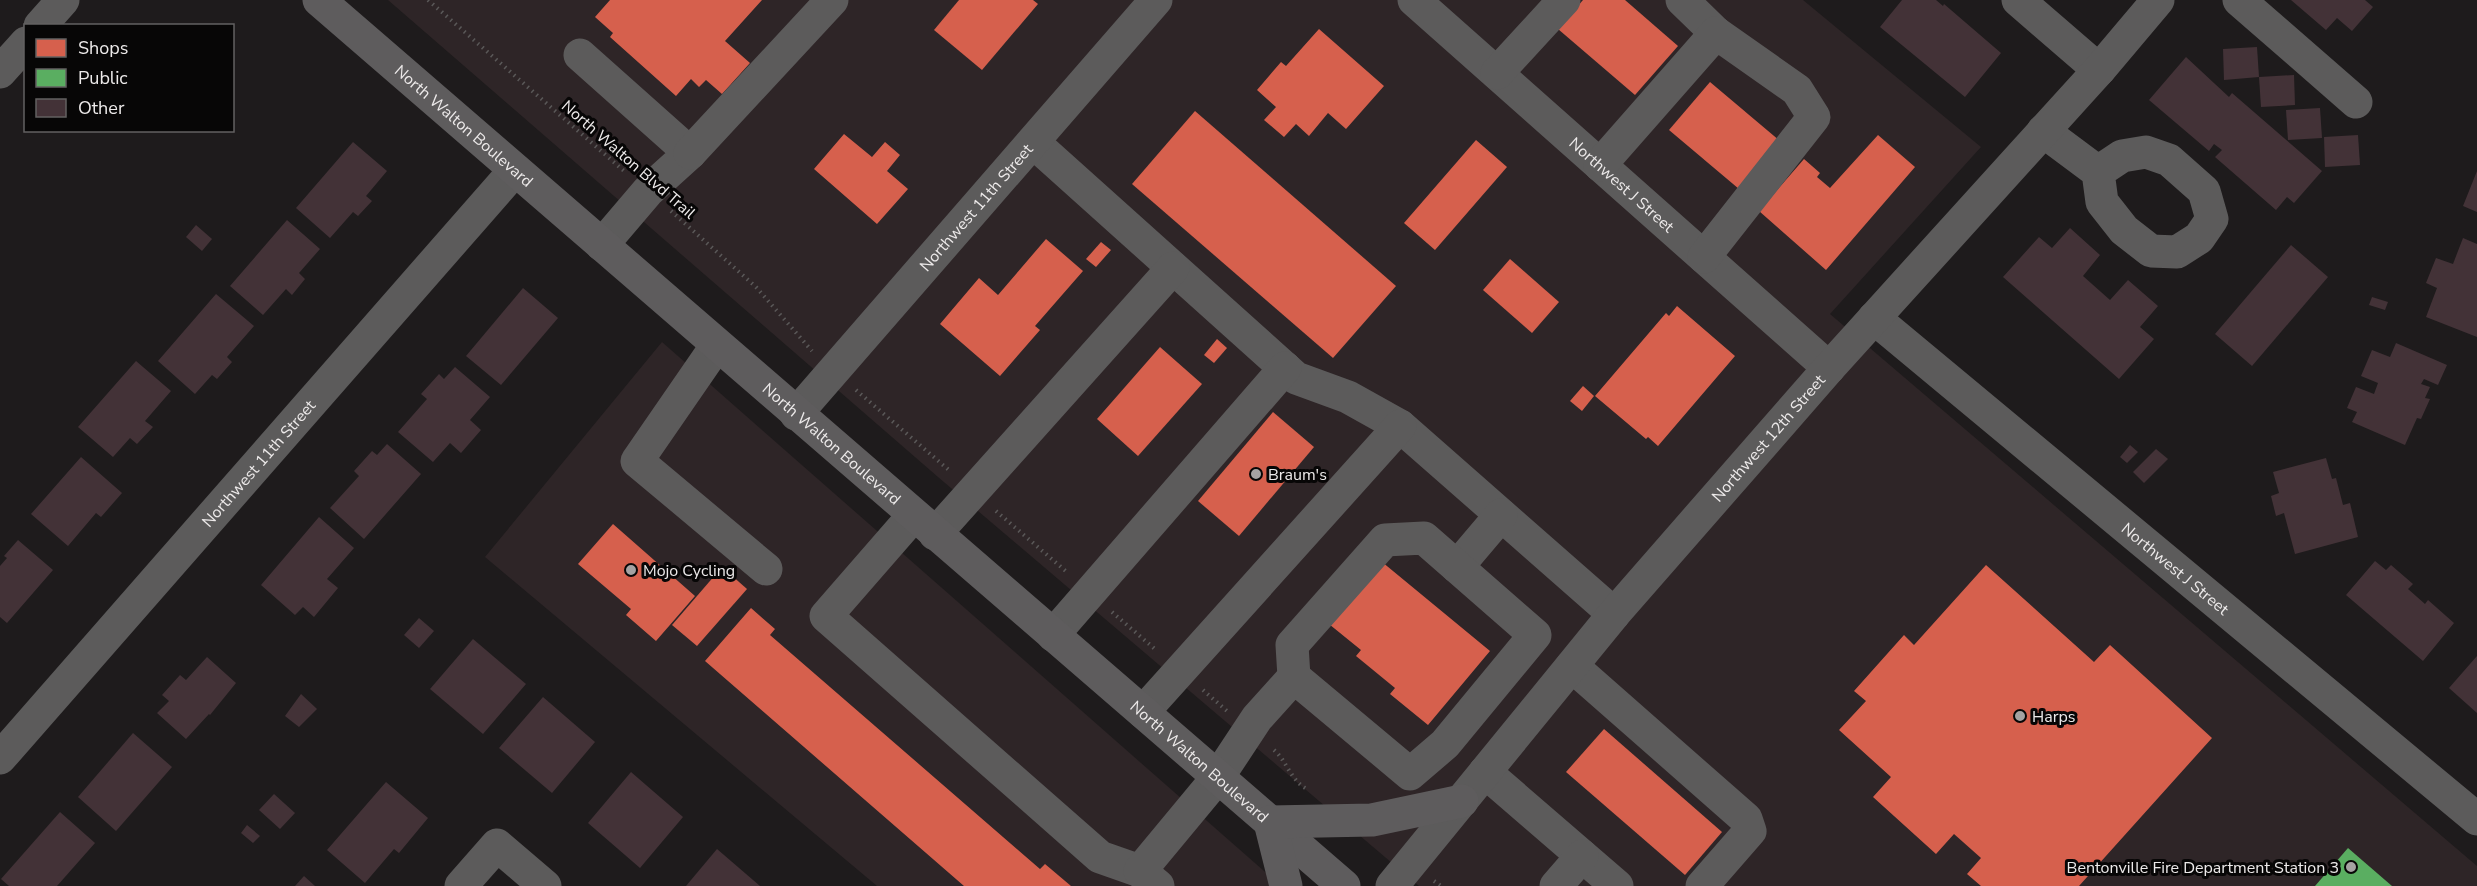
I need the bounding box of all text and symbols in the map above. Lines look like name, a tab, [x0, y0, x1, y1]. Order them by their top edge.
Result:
legend	[24, 24, 234, 132]
text: Shops	[78, 36, 128, 60]
street label: North Walton Boulevard	[390, 60, 538, 192]
text: Public	[78, 66, 128, 90]
street label: North Walton Blvd Trail	[557, 95, 700, 224]
text: Other	[78, 96, 125, 120]
street label: Northwest J Street	[1564, 133, 1679, 238]
street label: Northwest 11th Street	[915, 139, 1038, 276]
street label: Northwest 12th Street	[1707, 370, 1831, 507]
street label: North Walton Boulevard	[757, 378, 905, 510]
street label: Northwest 11th Street	[197, 395, 321, 532]
place label: Braum's	[1268, 464, 1327, 486]
marker: Braum's	[1249, 467, 1263, 481]
street label: Northwest J Street	[2116, 518, 2234, 621]
place label: Mojo Cycling	[643, 560, 735, 582]
marker: Mojo Cycling	[624, 563, 638, 577]
street label: North Walton Boulevard	[1125, 696, 1273, 828]
place label: Harps	[2032, 706, 2075, 728]
marker: Harps	[2013, 709, 2027, 723]
place label: Bentonville Fire Department Station 3	[2067, 857, 2339, 879]
marker: Bentonville Fire Department Station 3	[2344, 860, 2358, 874]

